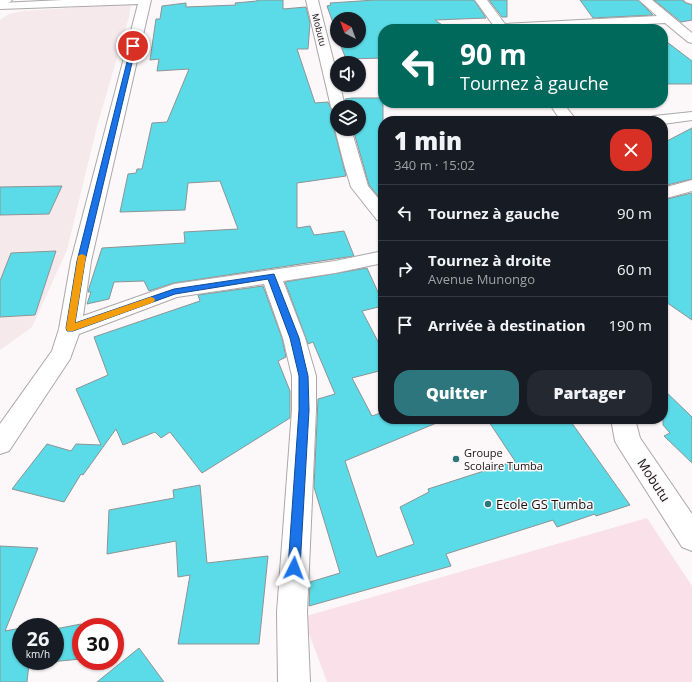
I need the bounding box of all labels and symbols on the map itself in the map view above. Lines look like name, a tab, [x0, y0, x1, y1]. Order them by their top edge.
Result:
street label: Mobutu	[309, 12, 330, 48]
north arrow	[330, 12, 366, 48]
pin	[116, 29, 150, 63]
place label: Groupe Scolaire Tumba	[464, 445, 543, 473]
marker: Groupe Scolaire Tumba	[451, 454, 461, 464]
street label: Mobutu	[633, 455, 675, 505]
place label: Ecole GS Tumba	[496, 495, 594, 513]
marker: Ecole GS Tumba	[483, 499, 493, 509]
position arrow	[273, 547, 315, 589]
speed limit sign: 30	[72, 618, 124, 670]

